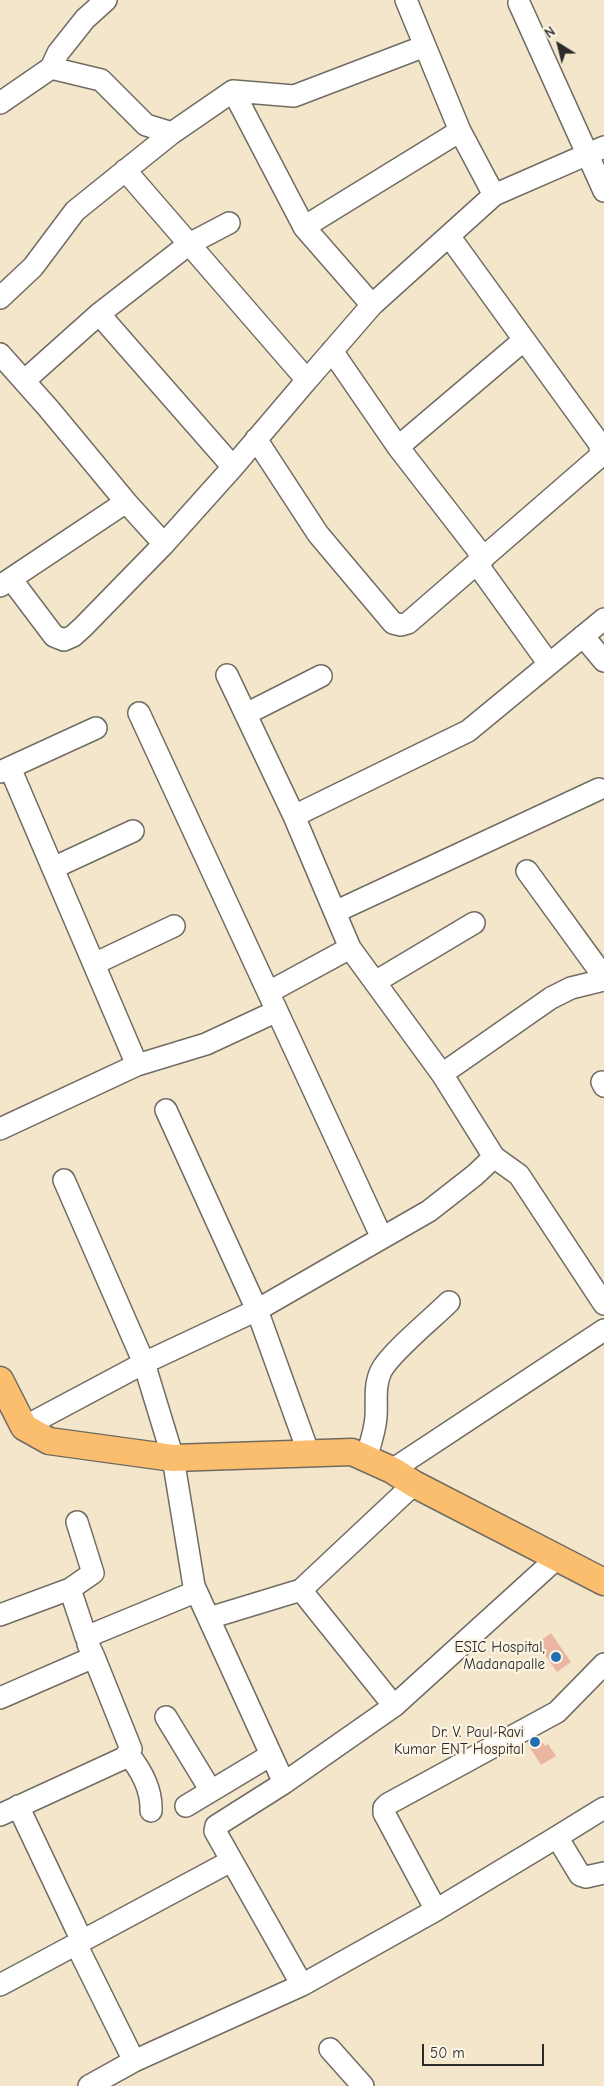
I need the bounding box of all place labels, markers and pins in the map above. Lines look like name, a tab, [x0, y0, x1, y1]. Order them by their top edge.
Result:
place label: ESIC Hospital, Madanapalle	[454, 1639, 545, 1674]
marker: ESIC Hospital, Madanapalle	[549, 1650, 563, 1664]
place label: Dr. V. Paul Ravi Kumar ENT Hospital	[394, 1724, 524, 1759]
marker: Dr. V. Paul Ravi Kumar ENT Hospital	[528, 1735, 542, 1749]

